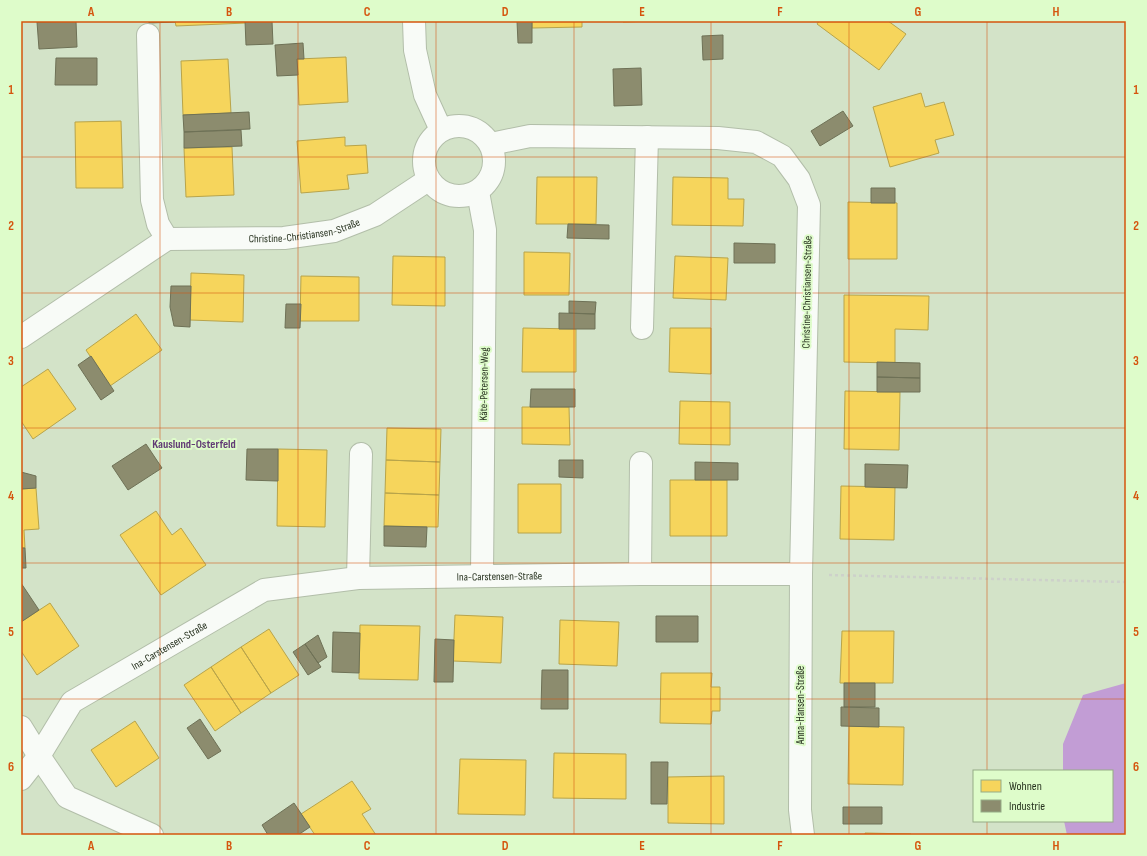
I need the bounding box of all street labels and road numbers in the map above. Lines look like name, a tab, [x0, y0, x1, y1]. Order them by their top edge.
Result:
street label: Christine-Christiansen-Straße	[249, 215, 362, 245]
street label: Christine-Christiansen-Straße	[800, 236, 814, 348]
street label: Käte-Petersen-Weg	[477, 347, 491, 421]
street label: Ina-Carstensen-Straße	[457, 569, 542, 583]
street label: Ina-Carstensen-Straße	[129, 618, 209, 672]
street label: Anna-Hansen-Straße	[794, 666, 807, 745]

